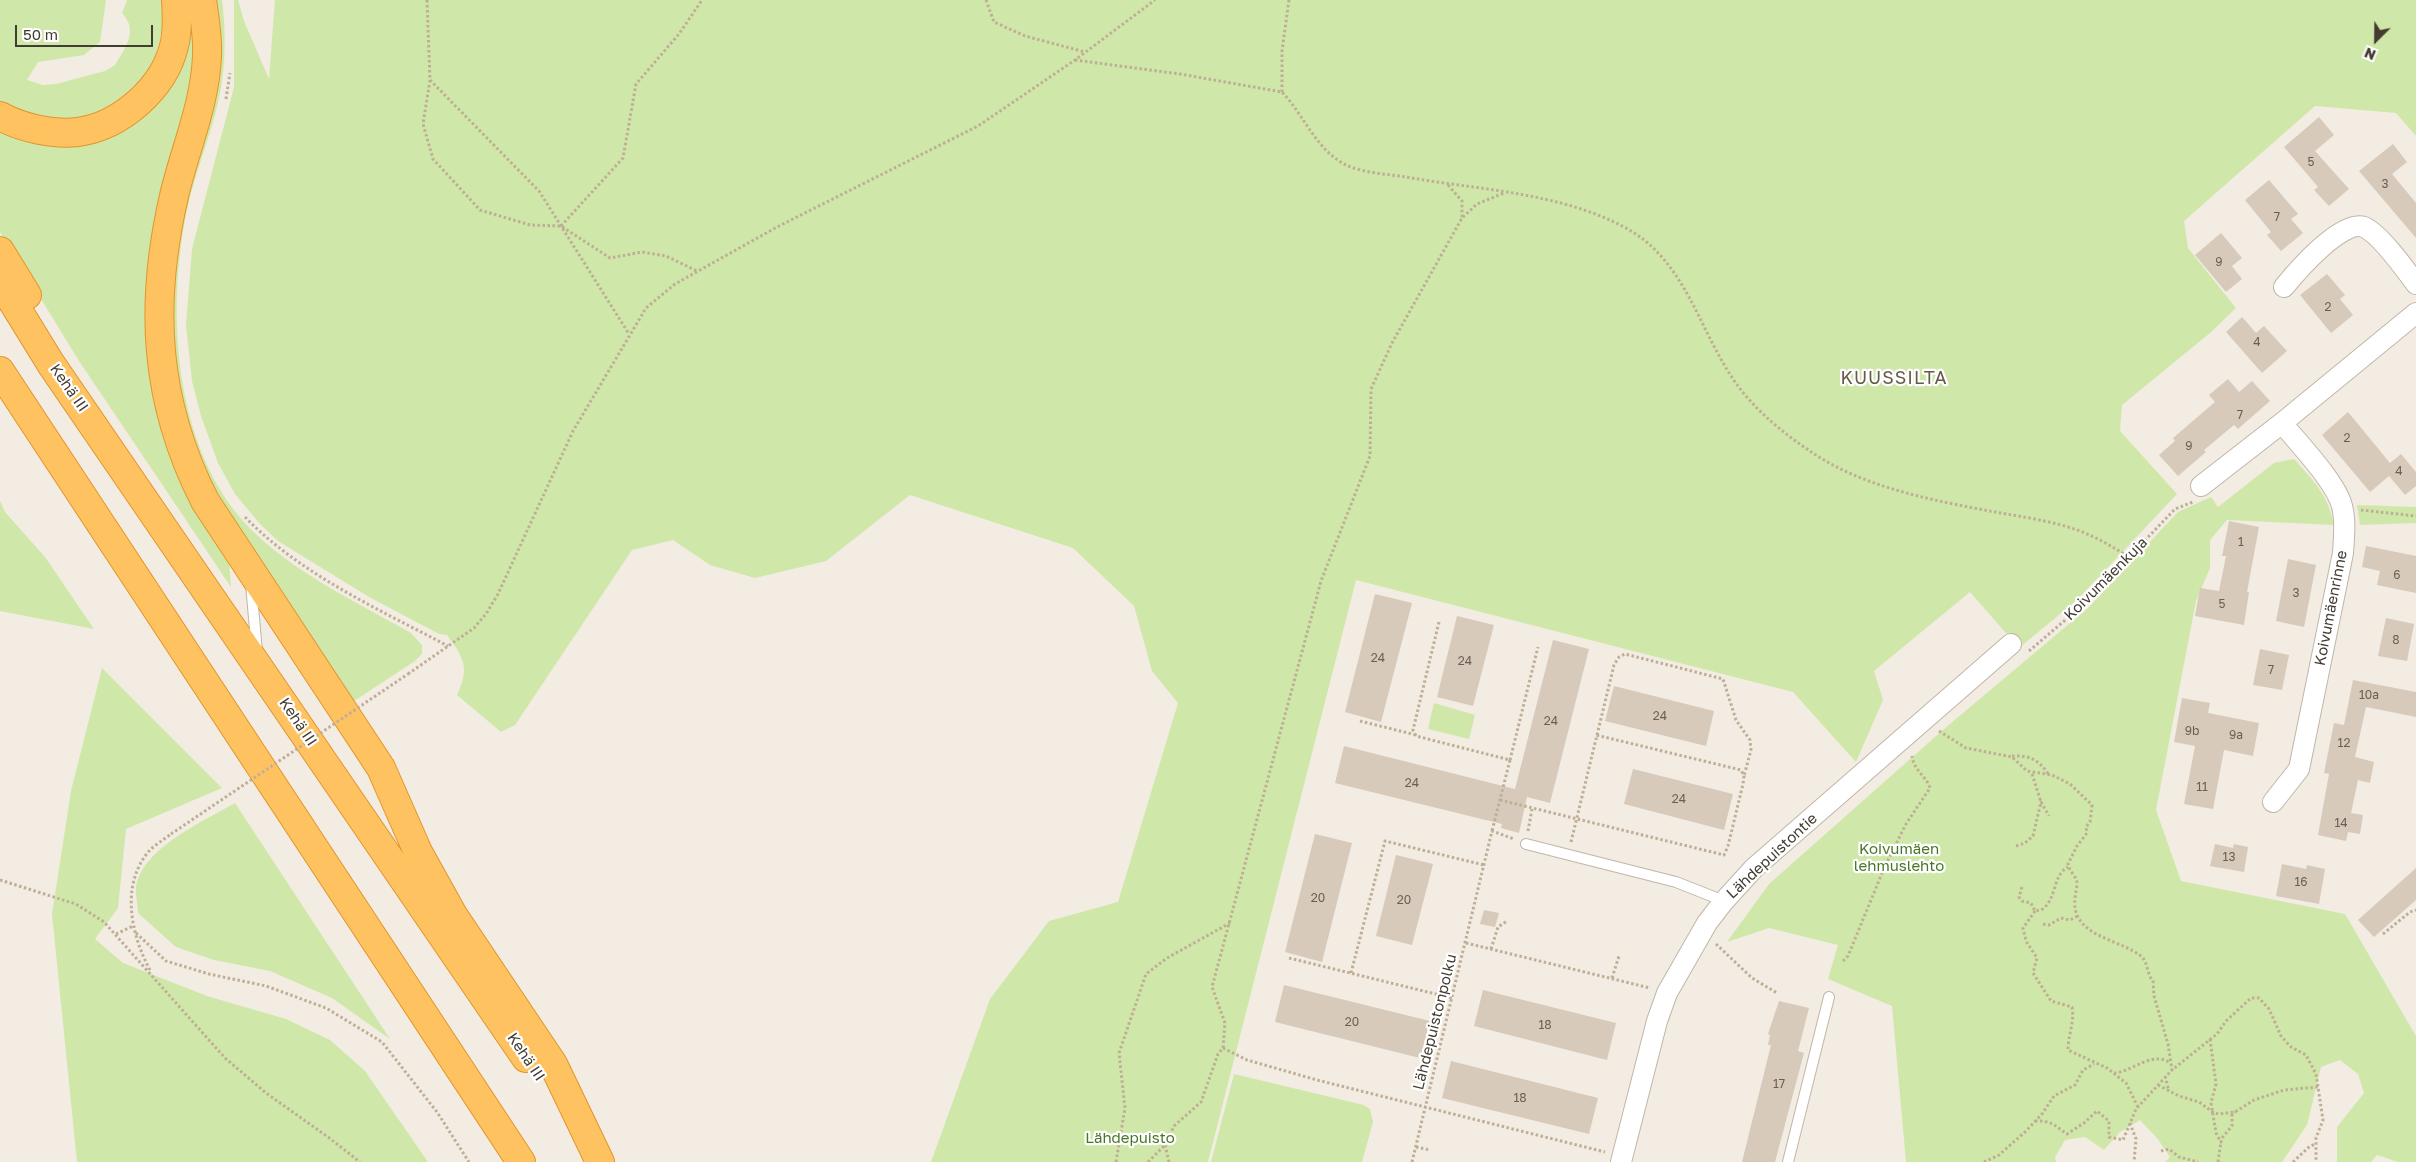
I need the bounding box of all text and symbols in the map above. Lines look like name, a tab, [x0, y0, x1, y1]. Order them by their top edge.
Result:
scale bar	[18, 15, 155, 47]
north arrow	[2351, 15, 2401, 65]
text: 50 m	[23, 25, 58, 43]
text: N	[2362, 44, 2378, 64]
house number: 5	[2308, 155, 2314, 169]
house number: 3	[2381, 177, 2389, 191]
house number: 7	[2274, 210, 2280, 224]
house number: 9	[2215, 255, 2223, 269]
house number: 2	[2325, 300, 2331, 314]
house number: 4	[2253, 335, 2261, 349]
street label: Kehä III	[46, 361, 92, 415]
district label: KUUSSILTA	[1839, 367, 1949, 389]
house number: 7	[2237, 408, 2243, 422]
house number: 2	[2344, 431, 2350, 445]
house number: 9	[2185, 439, 2193, 453]
house number: 4	[2395, 464, 2403, 478]
street label: Koivumäenkuja	[2061, 534, 2151, 624]
house number: 1	[2238, 535, 2244, 549]
street label: Koivumäenrinne	[2311, 549, 2351, 667]
house number: 6	[2393, 568, 2401, 582]
house number: 3	[2292, 586, 2300, 600]
house number: 5	[2219, 597, 2225, 611]
house number: 8	[2392, 633, 2400, 647]
house number: 24	[1371, 651, 1385, 665]
house number: 24	[1458, 654, 1472, 668]
house number: 7	[2268, 663, 2274, 677]
house number: 10a	[2359, 688, 2379, 702]
street label: Kehä III	[275, 694, 321, 750]
house number: 24	[1653, 709, 1667, 723]
house number: 24	[1544, 714, 1558, 728]
house number: 9b	[2185, 724, 2199, 738]
house number: 9a	[2229, 728, 2243, 742]
house number: 12	[2338, 736, 2350, 750]
house number: 24	[1405, 776, 1419, 790]
house number: 11	[2196, 780, 2208, 794]
house number: 24	[1672, 792, 1686, 806]
street label: Lähdepuistontie	[1723, 809, 1821, 903]
house number: 14	[2334, 816, 2348, 830]
park label: Koivumäen lehmuslehto	[1854, 840, 1944, 875]
house number: 13	[2223, 850, 2235, 864]
house number: 16	[2294, 875, 2308, 889]
house number: 20	[1311, 891, 1325, 905]
house number: 20	[1397, 893, 1411, 907]
street label: Lähdepuistonpolku	[1409, 952, 1461, 1092]
house number: 20	[1345, 1015, 1359, 1029]
house number: 18	[1538, 1018, 1552, 1032]
street label: Kehä III	[503, 1029, 549, 1085]
house number: 17	[1773, 1077, 1785, 1091]
house number: 18	[1513, 1091, 1527, 1105]
park label: Lähdepuisto	[1085, 1129, 1175, 1147]

